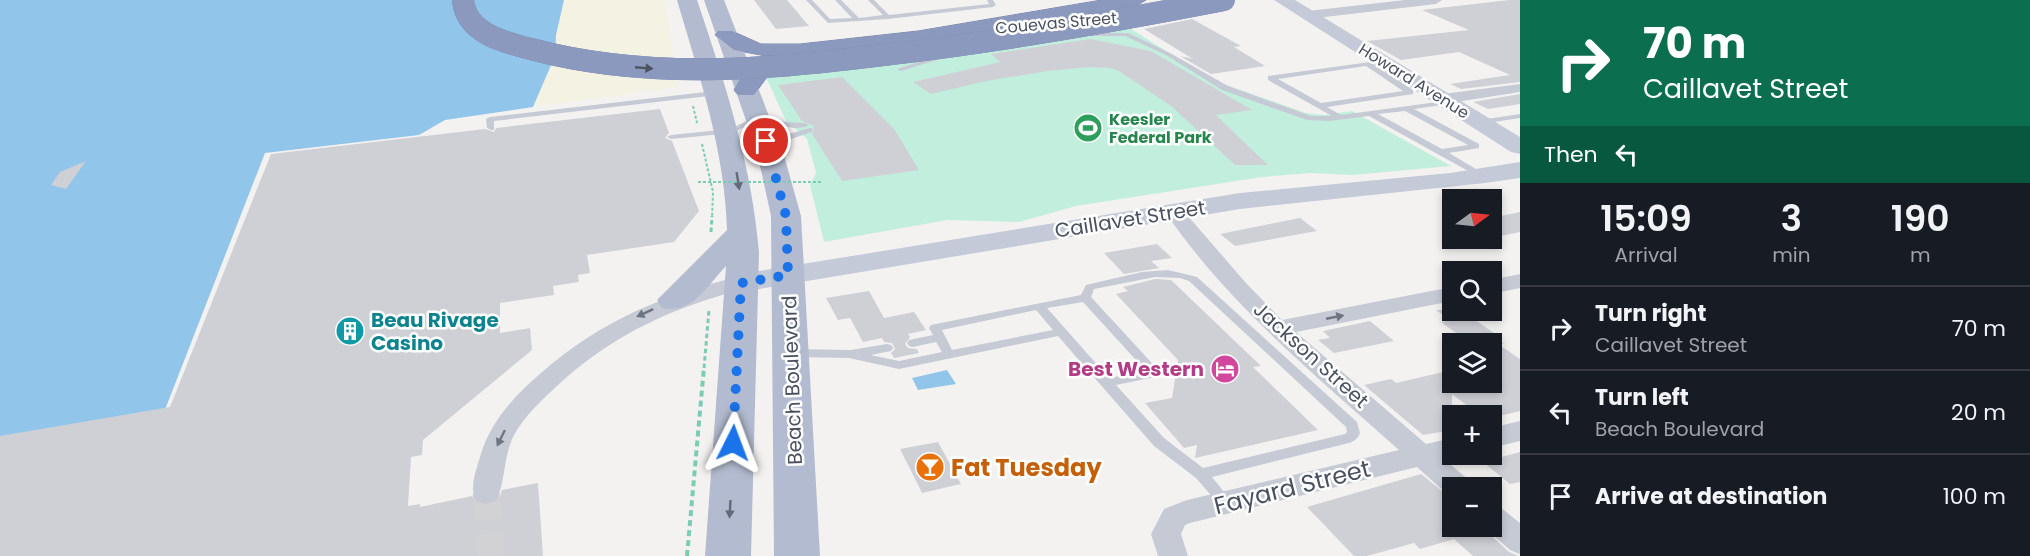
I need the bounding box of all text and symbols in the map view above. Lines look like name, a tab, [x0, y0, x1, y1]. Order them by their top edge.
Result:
street label: Couevas Street	[994, 6, 1118, 40]
text: 70 m	[1643, 14, 1746, 73]
icon: right	[1544, 24, 1622, 102]
street label: Howard Avenue	[1354, 38, 1474, 124]
one-way arrow	[634, 63, 653, 73]
text: Caillavet Street	[1643, 70, 1848, 107]
place label: Keesler Federal Park	[1109, 108, 1212, 149]
sports icon: Keesler Federal Park	[1072, 112, 1104, 144]
pin	[740, 115, 791, 166]
icon: arrive	[749, 124, 782, 157]
icon: left	[1610, 138, 1643, 171]
text: Then	[1544, 139, 1598, 170]
one-way arrow	[734, 172, 743, 191]
north arrow	[1442, 189, 1502, 249]
map controls	[1442, 189, 1502, 537]
street label: Caillavet Street	[1053, 193, 1207, 245]
text: 15:09	[1600, 193, 1692, 244]
text: 3	[1781, 193, 1802, 244]
text: 190	[1891, 193, 1950, 244]
text: Arrival	[1615, 241, 1678, 269]
text: min	[1772, 241, 1810, 269]
text: m	[1910, 241, 1931, 269]
button: search	[1442, 261, 1502, 321]
street label: Beach Boulevard	[775, 295, 809, 465]
street label: Jackson Street	[1247, 296, 1375, 414]
text: Turn right	[1595, 298, 1706, 329]
place label: Beau Rivage Casino	[371, 306, 499, 357]
one-way arrow	[637, 308, 654, 317]
one-way arrow	[1326, 312, 1345, 321]
icon: right	[1544, 312, 1577, 345]
text: 70 m	[1952, 313, 2006, 344]
building icon: Beau Rivage Casino	[334, 315, 366, 347]
text: Caillavet Street	[1595, 331, 1747, 359]
button: layers	[1442, 333, 1502, 393]
hotel icon: Best Western	[1209, 353, 1241, 385]
place label: Best Western	[1068, 355, 1204, 383]
text: Turn left	[1595, 382, 1689, 413]
icon: left	[1544, 396, 1577, 429]
text: 20 m	[1951, 397, 2006, 428]
button: +	[1442, 405, 1502, 465]
position arrow	[701, 411, 765, 475]
text: Beach Boulevard	[1595, 415, 1764, 443]
one-way arrow	[497, 430, 506, 447]
bar icon: Fat Tuesday	[914, 451, 946, 483]
place label: Fat Tuesday	[951, 451, 1102, 484]
street label: Fayard Street	[1210, 452, 1374, 522]
button: −	[1442, 477, 1502, 537]
icon: arrive	[1544, 480, 1577, 513]
text: Arrive at destination	[1595, 481, 1827, 512]
text: 100 m	[1943, 481, 2006, 512]
one-way arrow	[725, 500, 735, 519]

